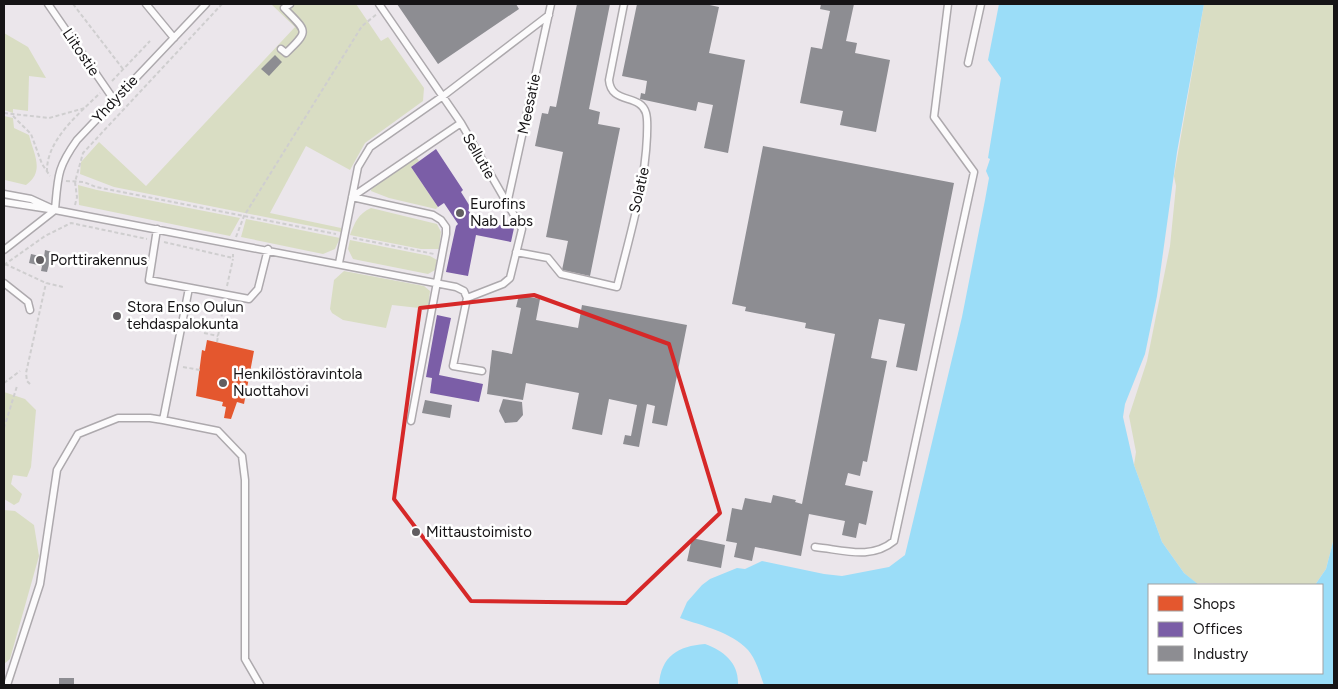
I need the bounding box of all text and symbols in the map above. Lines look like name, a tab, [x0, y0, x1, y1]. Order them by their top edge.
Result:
street label: Liitostie	[59, 25, 103, 79]
street label: Yhdystie	[88, 71, 142, 127]
street label: Meesatie	[514, 72, 544, 136]
street label: Sellutie	[459, 130, 499, 182]
street label: Solatie	[625, 165, 653, 215]
place label: Eurofins Nab Labs	[470, 195, 533, 230]
marker: Eurofins Nab Labs	[454, 207, 466, 219]
place label: Porttirakennus	[50, 251, 147, 269]
marker: Porttirakennus	[34, 254, 46, 266]
place label: Stora Enso Oulun tehdaspalokunta	[127, 298, 244, 333]
marker: Stora Enso Oulun tehdaspalokunta	[111, 310, 123, 322]
place label: Henkilöstöravintola Nuottahovi	[233, 365, 362, 400]
marker: Henkilöstöravintola Nuottahovi	[217, 377, 229, 389]
place label: Mittaustoimisto	[426, 523, 532, 541]
marker: Mittaustoimisto	[410, 526, 422, 538]
legend	[1148, 584, 1323, 674]
text: Shops	[1193, 595, 1235, 613]
text: Offices	[1193, 620, 1243, 638]
text: Industry	[1193, 645, 1248, 663]

